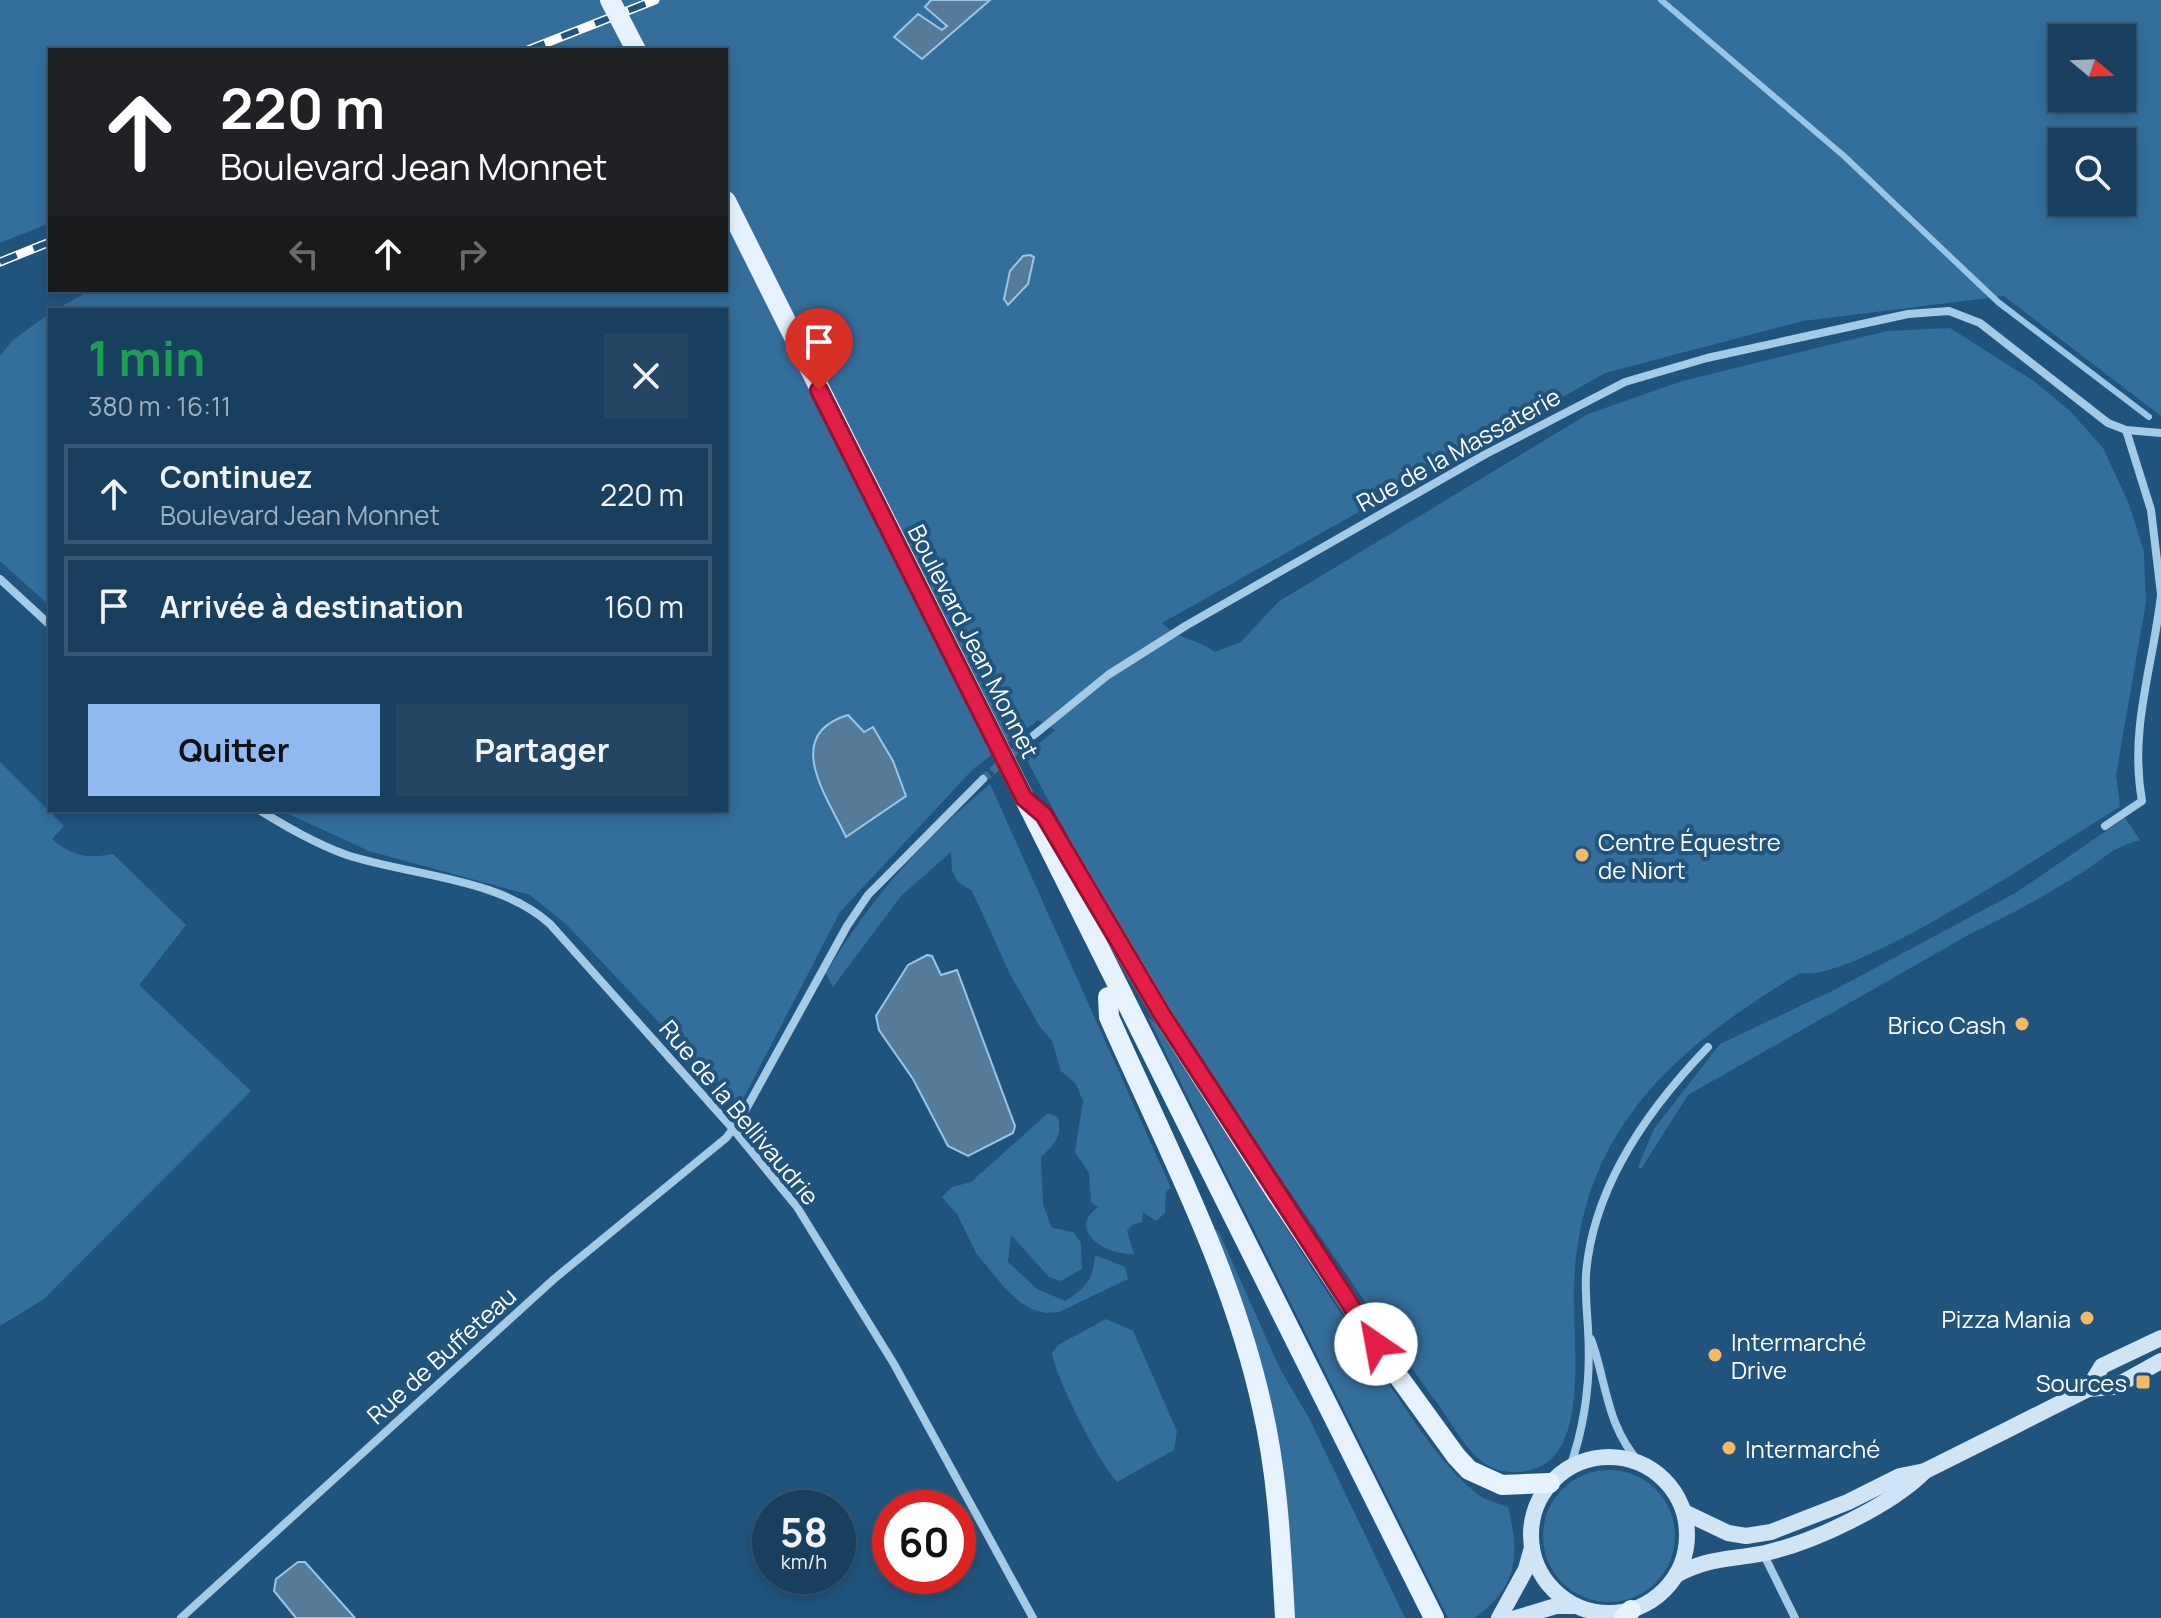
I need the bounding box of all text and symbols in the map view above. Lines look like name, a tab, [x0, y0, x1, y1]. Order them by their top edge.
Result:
north arrow	[2048, 24, 2136, 112]
map controls	[2048, 24, 2136, 216]
text: 220 m	[220, 69, 385, 146]
icon: ahead	[88, 80, 192, 184]
button: search	[2048, 128, 2136, 216]
text: Boulevard Jean Monnet	[220, 142, 607, 191]
icon: left	[282, 232, 326, 276]
icon: ahead	[366, 232, 410, 276]
icon: right	[450, 232, 494, 276]
pin	[785, 308, 853, 390]
icon: arrive	[797, 320, 841, 364]
text: 1 min	[88, 325, 205, 390]
button: close	[604, 334, 688, 418]
street label: Rue de la Massaterie	[1350, 379, 1566, 519]
text: 380 m · 16:11	[88, 388, 231, 424]
text: Continuez	[160, 456, 312, 497]
icon: ahead	[92, 472, 136, 516]
text: 220 m	[600, 474, 684, 515]
text: Boulevard Jean Monnet	[160, 497, 440, 533]
street label: Boulevard Jean Monnet	[901, 518, 1047, 764]
icon: arrive	[92, 584, 136, 628]
text: Arrivée à destination	[160, 586, 463, 627]
text: 160 m	[604, 586, 684, 627]
button: Quitter	[88, 704, 380, 796]
button: Partager	[396, 704, 688, 796]
place label: Centre Équestre de Niort	[1598, 825, 1781, 886]
marker: Centre Équestre de Niort	[1573, 846, 1591, 864]
place label: Brico Cash	[1888, 1008, 2006, 1041]
street label: Rue de la Bellivaudrie	[653, 1012, 827, 1212]
marker: Brico Cash	[2013, 1015, 2031, 1033]
street label: Rue de Buffeteau	[359, 1279, 523, 1431]
position arrow	[1334, 1302, 1418, 1386]
place label: Pizza Mania	[1941, 1302, 2071, 1335]
marker: Pizza Mania	[2078, 1309, 2096, 1327]
place label: Intermarché Drive	[1731, 1325, 1866, 1386]
marker: Intermarché Drive	[1706, 1346, 1724, 1364]
place label: Sources	[2036, 1366, 2127, 1399]
marker: Sources	[2134, 1373, 2152, 1391]
place label: Intermarché	[1745, 1432, 1880, 1465]
marker: Intermarché	[1720, 1439, 1738, 1457]
speed limit sign: 60	[872, 1490, 976, 1594]
text: 58	[780, 1504, 828, 1559]
text: km/h	[781, 1548, 827, 1575]

